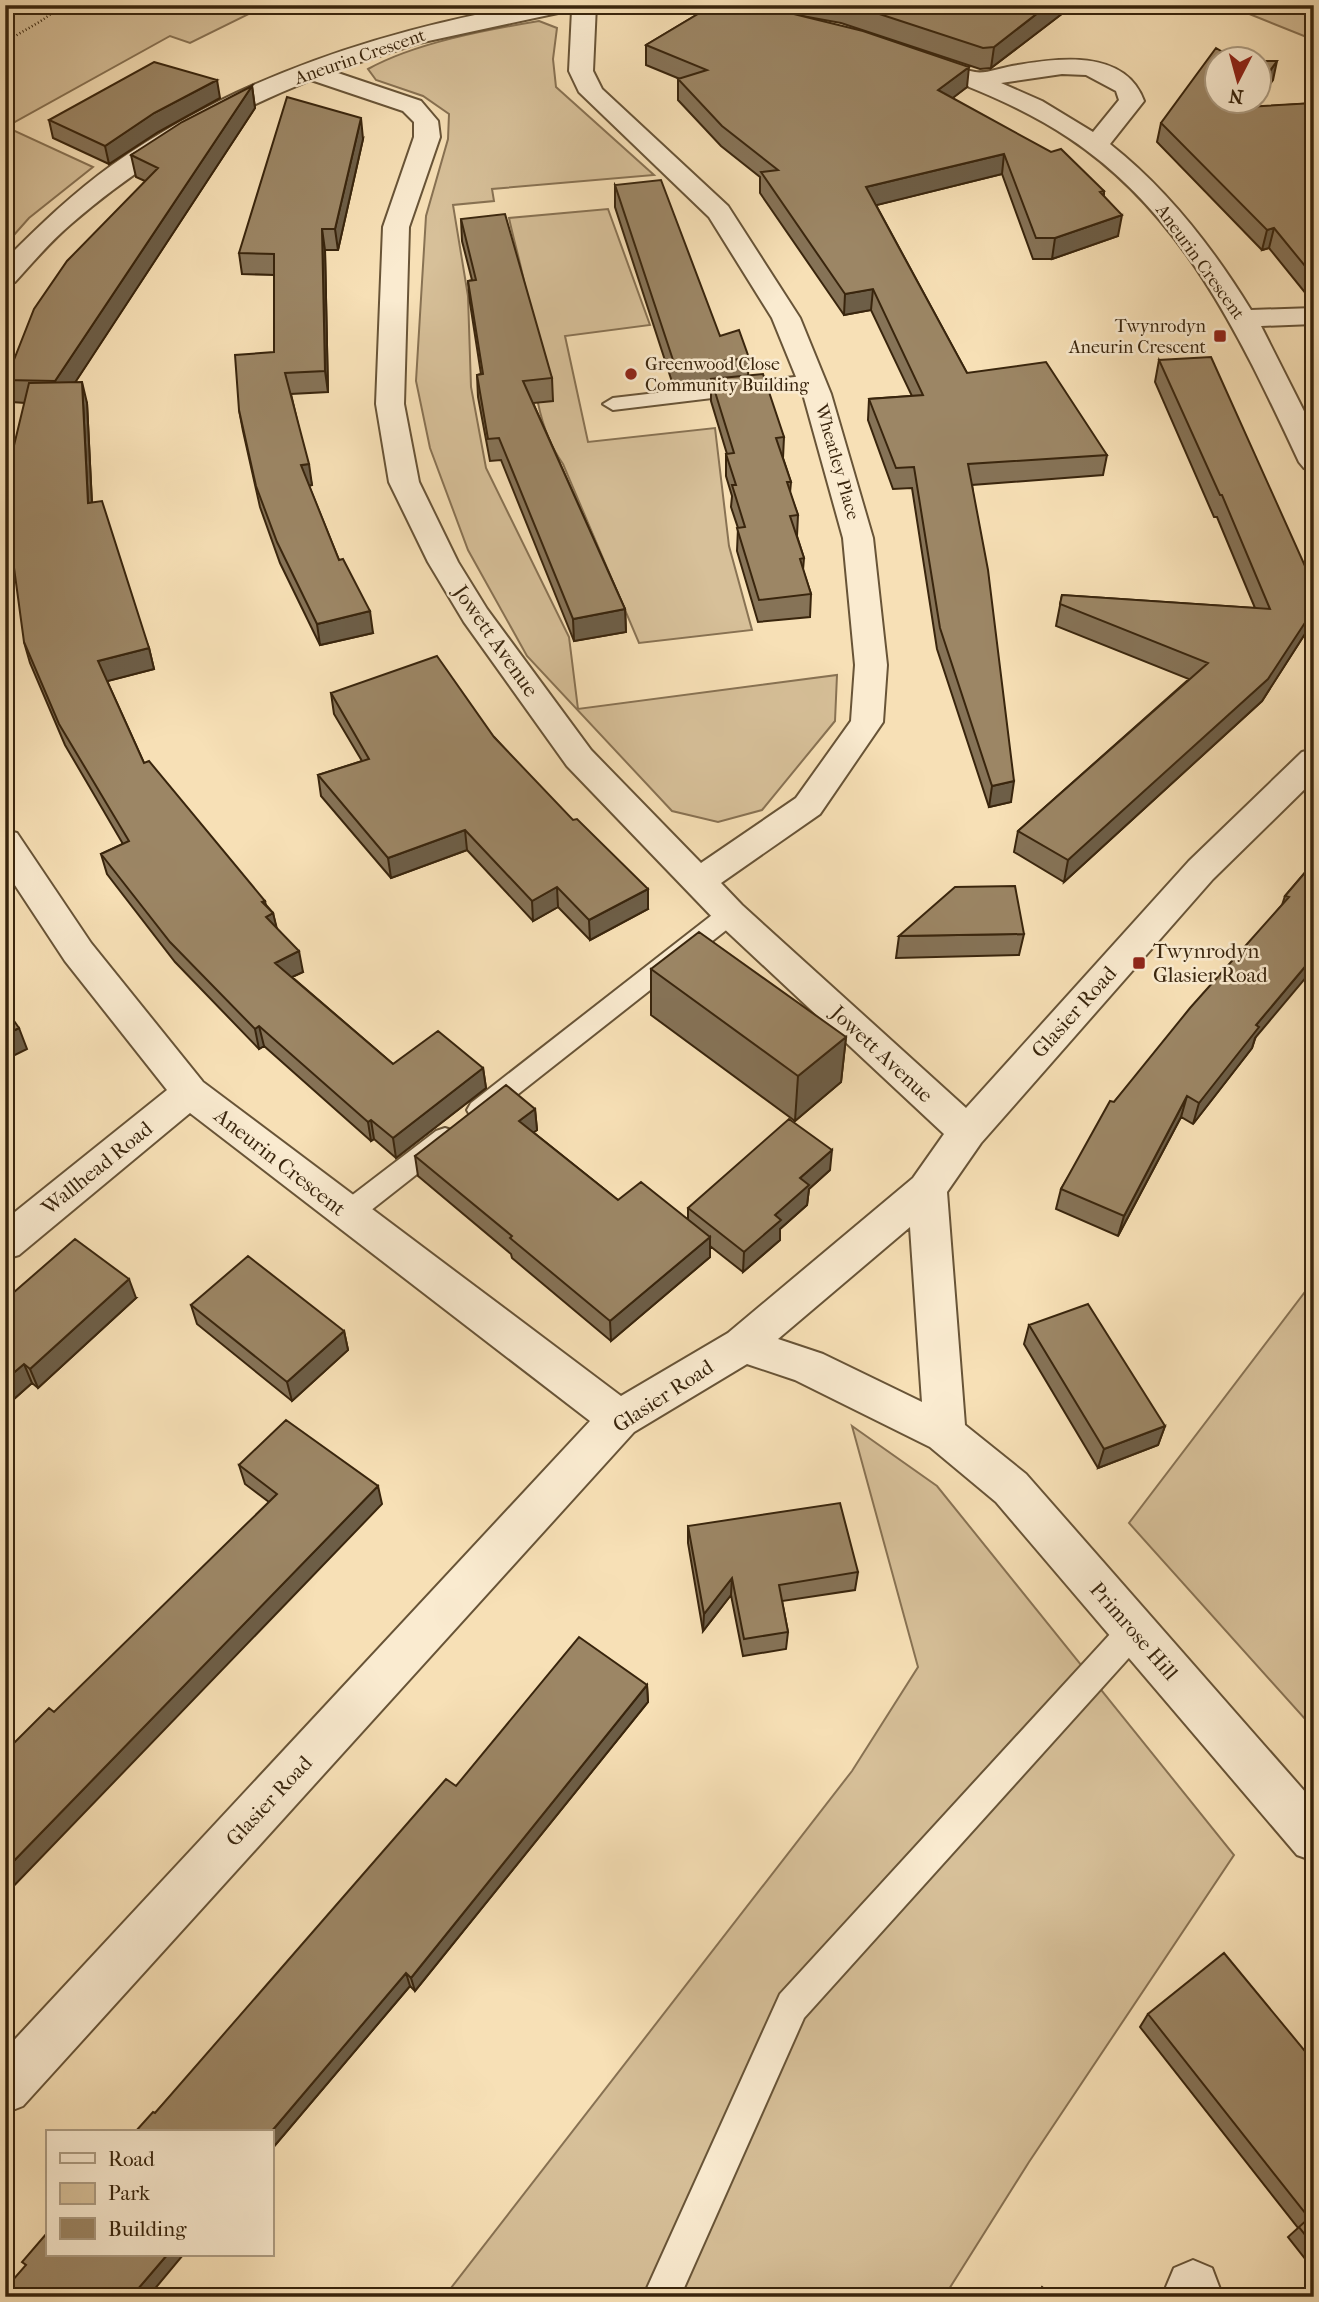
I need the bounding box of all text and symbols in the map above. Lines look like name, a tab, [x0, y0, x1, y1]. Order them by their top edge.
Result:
street label: Aneurin Crescent	[291, 25, 429, 90]
north arrow	[1204, 46, 1274, 116]
text: N	[1227, 84, 1245, 108]
street label: Aneurin Crescent	[1151, 200, 1249, 324]
place label: Twynrodyn Aneurin Crescent	[1068, 316, 1207, 358]
marker: Twynrodyn Aneurin Crescent	[1212, 328, 1228, 344]
place label: Greenwood Close Community Building	[645, 354, 809, 396]
marker: Greenwood Close Community Building	[623, 366, 639, 382]
street label: Wheatley Place	[810, 401, 864, 522]
street label: Jowett Avenue	[448, 579, 543, 701]
place label: Twynrodyn Glasier Road	[1153, 939, 1268, 987]
marker: Twynrodyn Glasier Road	[1131, 955, 1147, 971]
street label: Glasier Road	[1027, 961, 1122, 1063]
street label: Jowett Avenue	[825, 999, 938, 1107]
street label: Aneurin Crescent	[209, 1103, 351, 1221]
street label: Wallhead Road	[36, 1116, 157, 1220]
street label: Glasier Road	[608, 1354, 718, 1437]
street label: Primrose Hill	[1085, 1577, 1183, 1685]
street label: Glasier Road	[221, 1750, 317, 1851]
legend	[46, 2130, 273, 2256]
text: Road	[108, 2147, 155, 2171]
text: Park	[108, 2181, 150, 2205]
text: Building	[108, 2217, 187, 2241]

